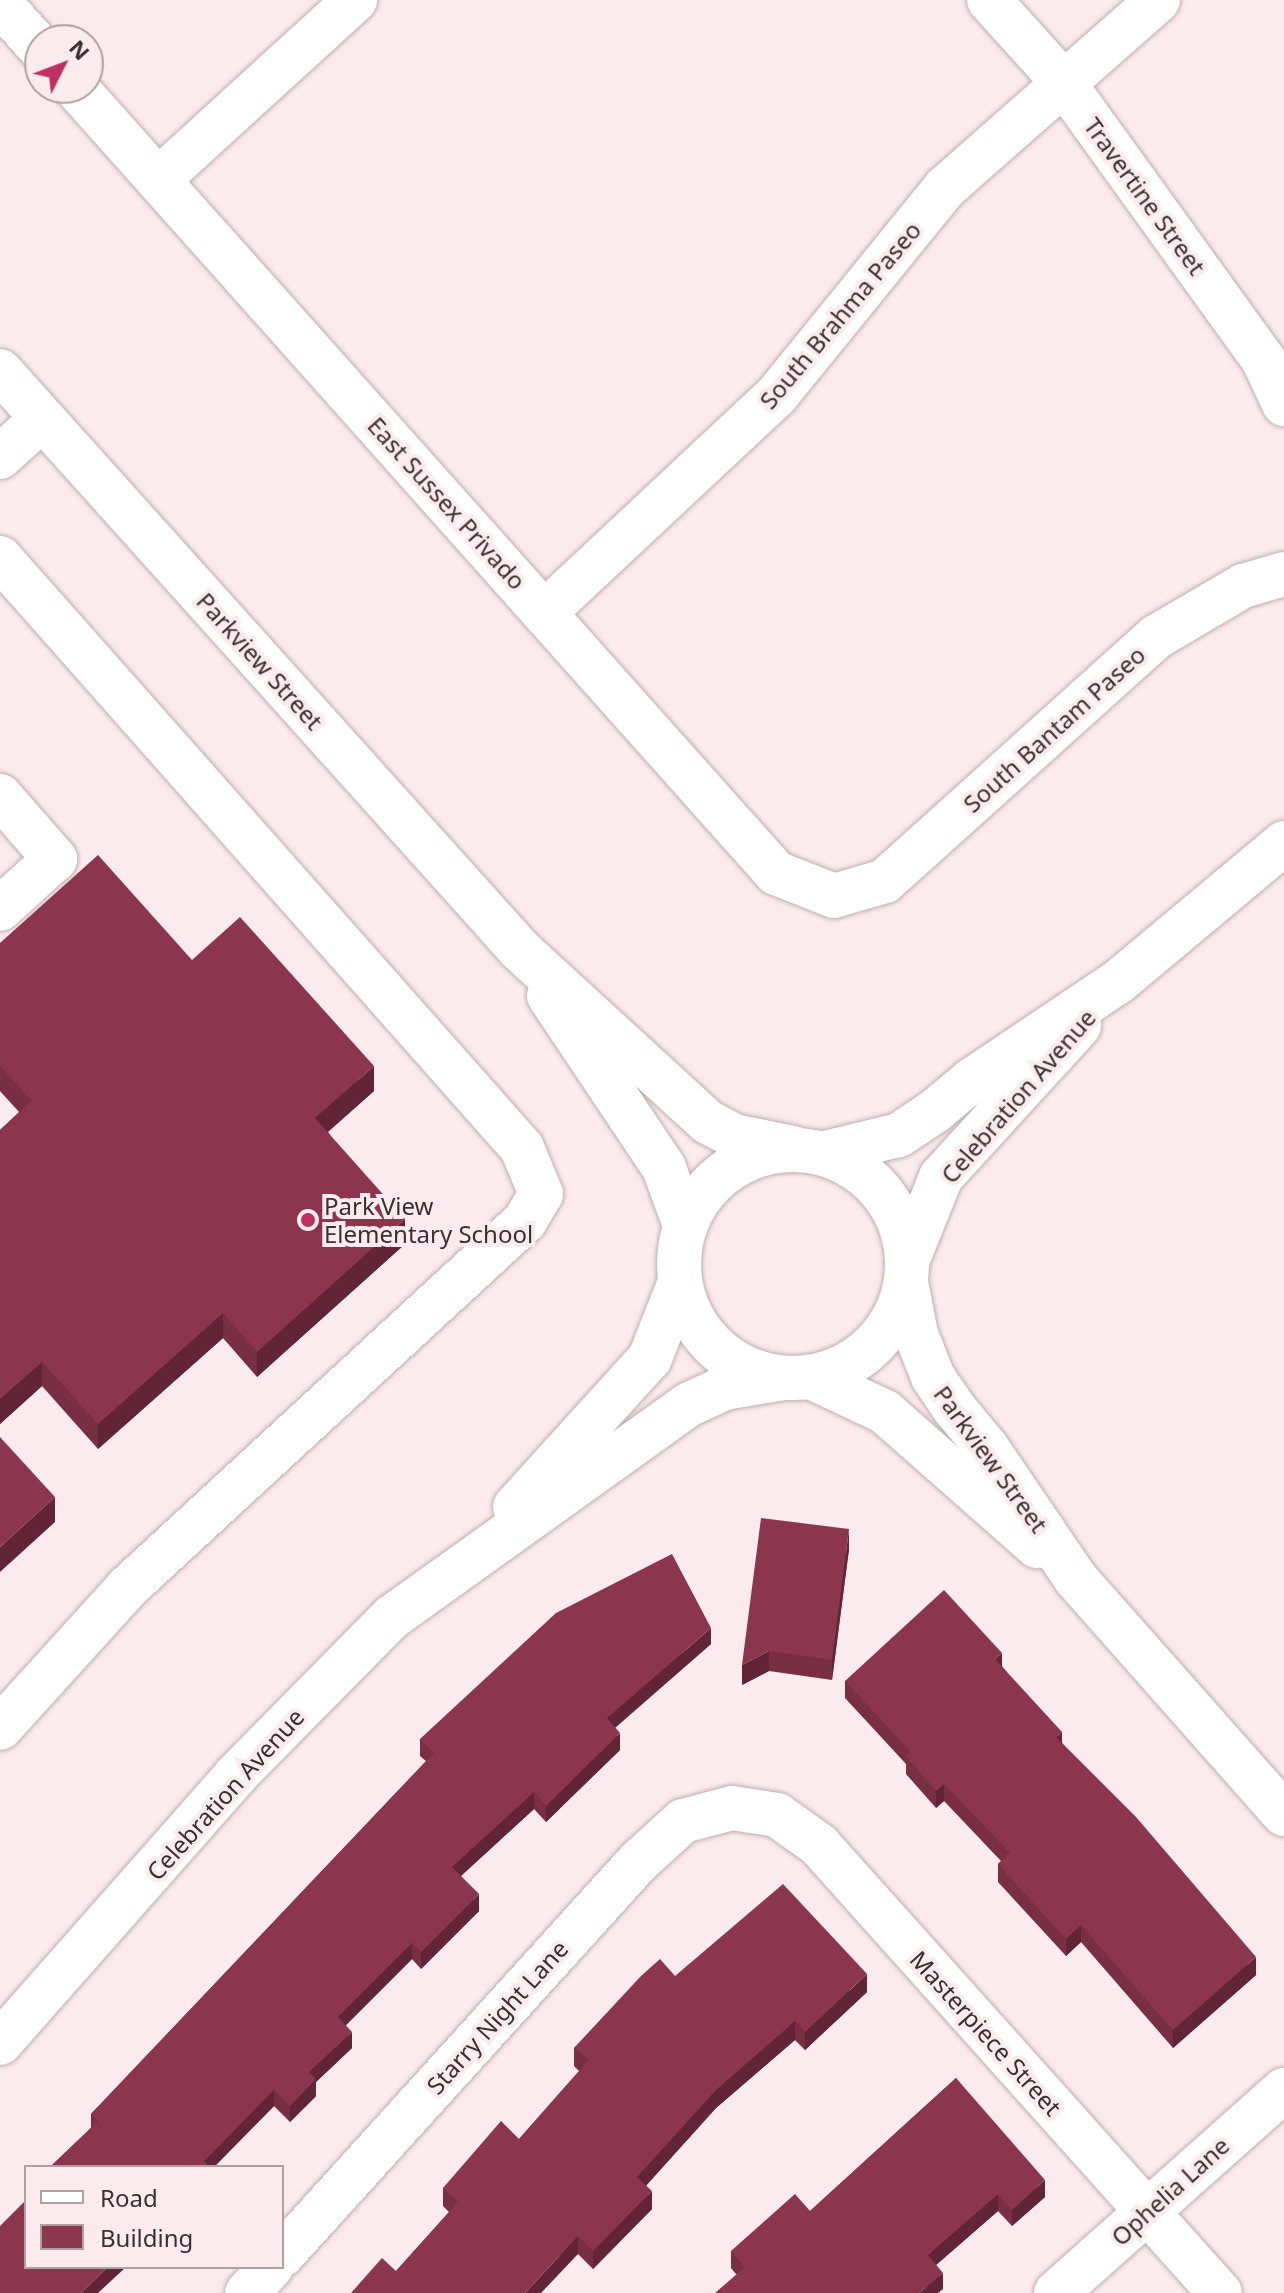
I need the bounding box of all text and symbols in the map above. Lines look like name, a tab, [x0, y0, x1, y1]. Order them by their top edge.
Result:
north arrow	[24, 24, 104, 104]
text: N	[63, 33, 97, 66]
street label: Travertine Street	[1078, 112, 1212, 280]
street label: South Brahma Paseo	[753, 216, 927, 414]
street label: East Sussex Privado	[362, 411, 532, 595]
street label: Parkview Street	[191, 587, 329, 735]
street label: South Bantam Paseo	[957, 640, 1151, 818]
street label: Celebration Avenue	[935, 1003, 1101, 1189]
place label: Park View Elementary School	[324, 1192, 533, 1248]
marker: Park View Elementary School	[299, 1211, 317, 1229]
street label: Parkview Street	[928, 1380, 1054, 1538]
street label: Celebration Avenue	[140, 1702, 310, 1886]
street label: Starry Night Lane	[420, 1934, 574, 2100]
street label: Masterpiece Street	[904, 1945, 1068, 2121]
street label: Ophelia Lane	[1105, 2131, 1235, 2251]
legend	[24, 2165, 284, 2269]
text: Road	[100, 2181, 158, 2214]
text: Building	[100, 2221, 193, 2254]

